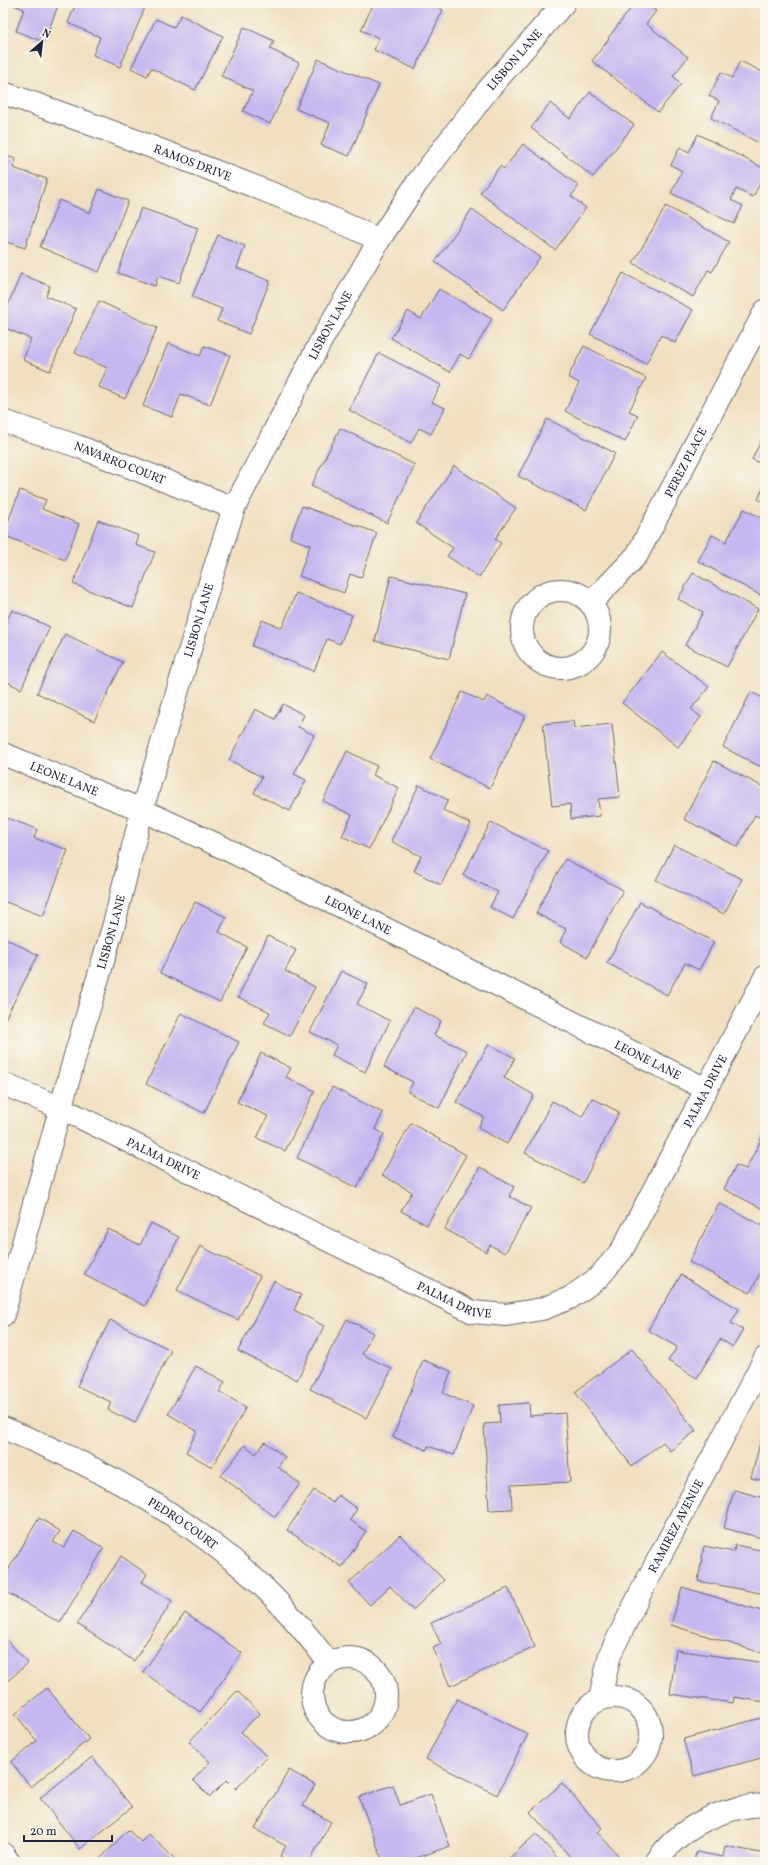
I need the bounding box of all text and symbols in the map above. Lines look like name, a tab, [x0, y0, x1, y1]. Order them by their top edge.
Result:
north arrow	[22, 22, 62, 62]
text: N	[39, 26, 53, 43]
street label: LISBON LANE	[484, 26, 546, 94]
street label: RAMOS DRIVE	[151, 141, 234, 186]
street label: LISBON LANE	[305, 289, 357, 363]
street label: PEREZ PLACE	[662, 425, 711, 501]
street label: NAVARRO COURT	[71, 439, 167, 489]
street label: LISBON LANE	[181, 581, 218, 659]
street label: LEONE LANE	[27, 759, 100, 801]
street label: LEONE LANE	[321, 892, 394, 939]
street label: LISBON LANE	[94, 893, 130, 971]
street label: LEONE LANE	[611, 1037, 683, 1084]
street label: PALMA DRIVE	[680, 1052, 732, 1131]
street label: PALMA DRIVE	[123, 1135, 202, 1185]
street label: PALMA DRIVE	[414, 1278, 492, 1323]
street label: RAMIREZ AVENUE	[645, 1477, 708, 1576]
street label: PEDRO COURT	[144, 1494, 220, 1554]
scale bar	[24, 1817, 112, 1843]
text: 20 m	[30, 1824, 57, 1840]

